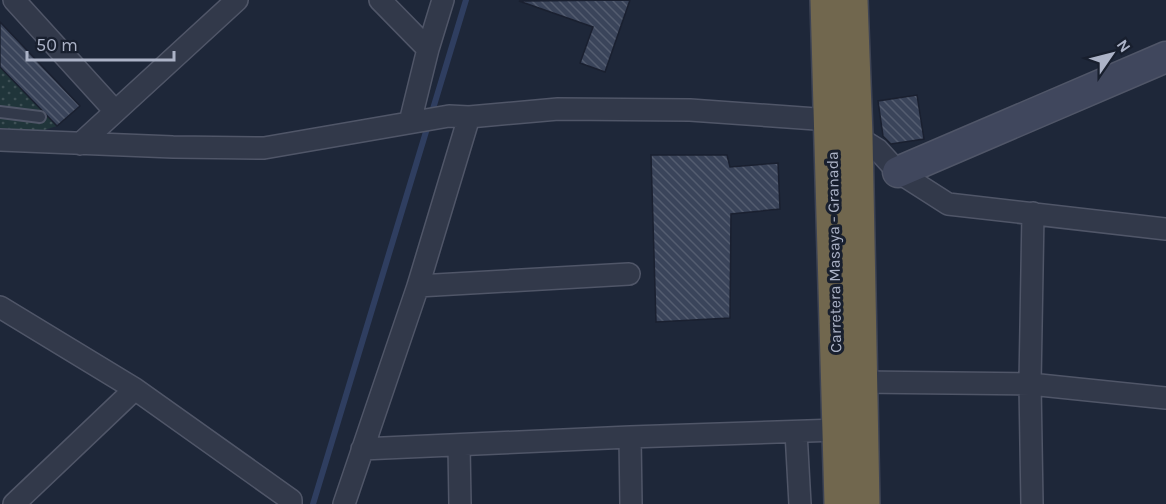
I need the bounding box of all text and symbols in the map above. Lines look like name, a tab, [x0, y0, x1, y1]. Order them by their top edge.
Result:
scale bar	[27, 24, 174, 62]
north arrow	[1082, 24, 1142, 84]
text: 50 m	[36, 34, 78, 56]
text: N	[1113, 36, 1135, 56]
street label: Carretera Masaya - Granada	[823, 151, 845, 353]

